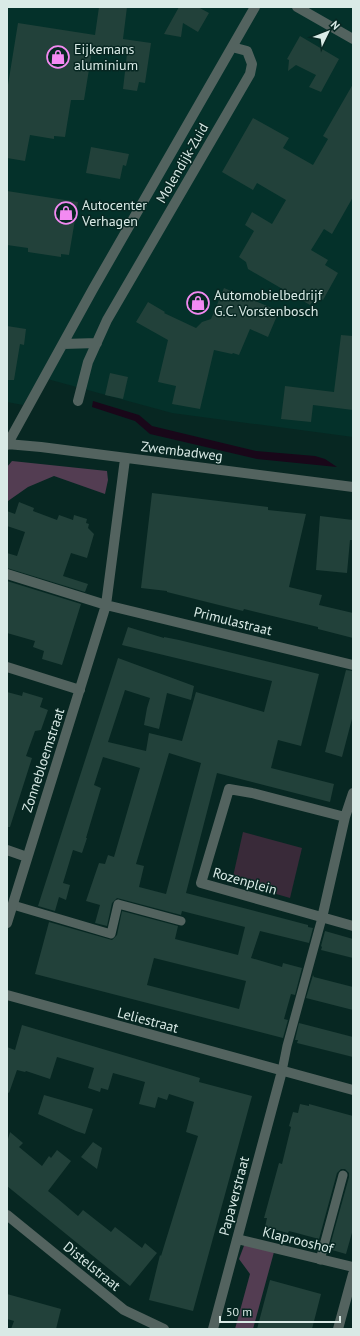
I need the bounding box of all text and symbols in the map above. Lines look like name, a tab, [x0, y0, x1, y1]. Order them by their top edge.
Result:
north arrow	[308, 12, 348, 52]
text: N	[328, 18, 343, 33]
place label: Eijkemans aluminium	[74, 40, 138, 74]
shop icon: Eijkemans aluminium	[45, 44, 71, 70]
street label: Molendijk-Zuid	[152, 120, 212, 206]
place label: Autocenter Verhagen	[81, 196, 147, 230]
shop icon: Autocenter Verhagen	[53, 200, 79, 226]
place label: Automobielbedrijf G.C. Vorstenbosch	[214, 286, 323, 320]
shop icon: Automobielbedrijf G.C. Vorstenbosch	[185, 290, 211, 316]
street label: Zwembadweg	[140, 437, 224, 465]
street label: Primulastraat	[192, 603, 274, 639]
street label: Zonnebloemstraat	[18, 705, 68, 814]
street label: Rozenplein	[211, 863, 279, 899]
street label: Leliestraat	[115, 1003, 181, 1037]
street label: Papaverstraat	[215, 1154, 253, 1238]
street label: Klaprooshof	[261, 1223, 336, 1258]
street label: Distelstraat	[60, 1237, 125, 1295]
scale bar	[220, 1298, 340, 1324]
text: 50 m	[226, 1304, 252, 1319]

